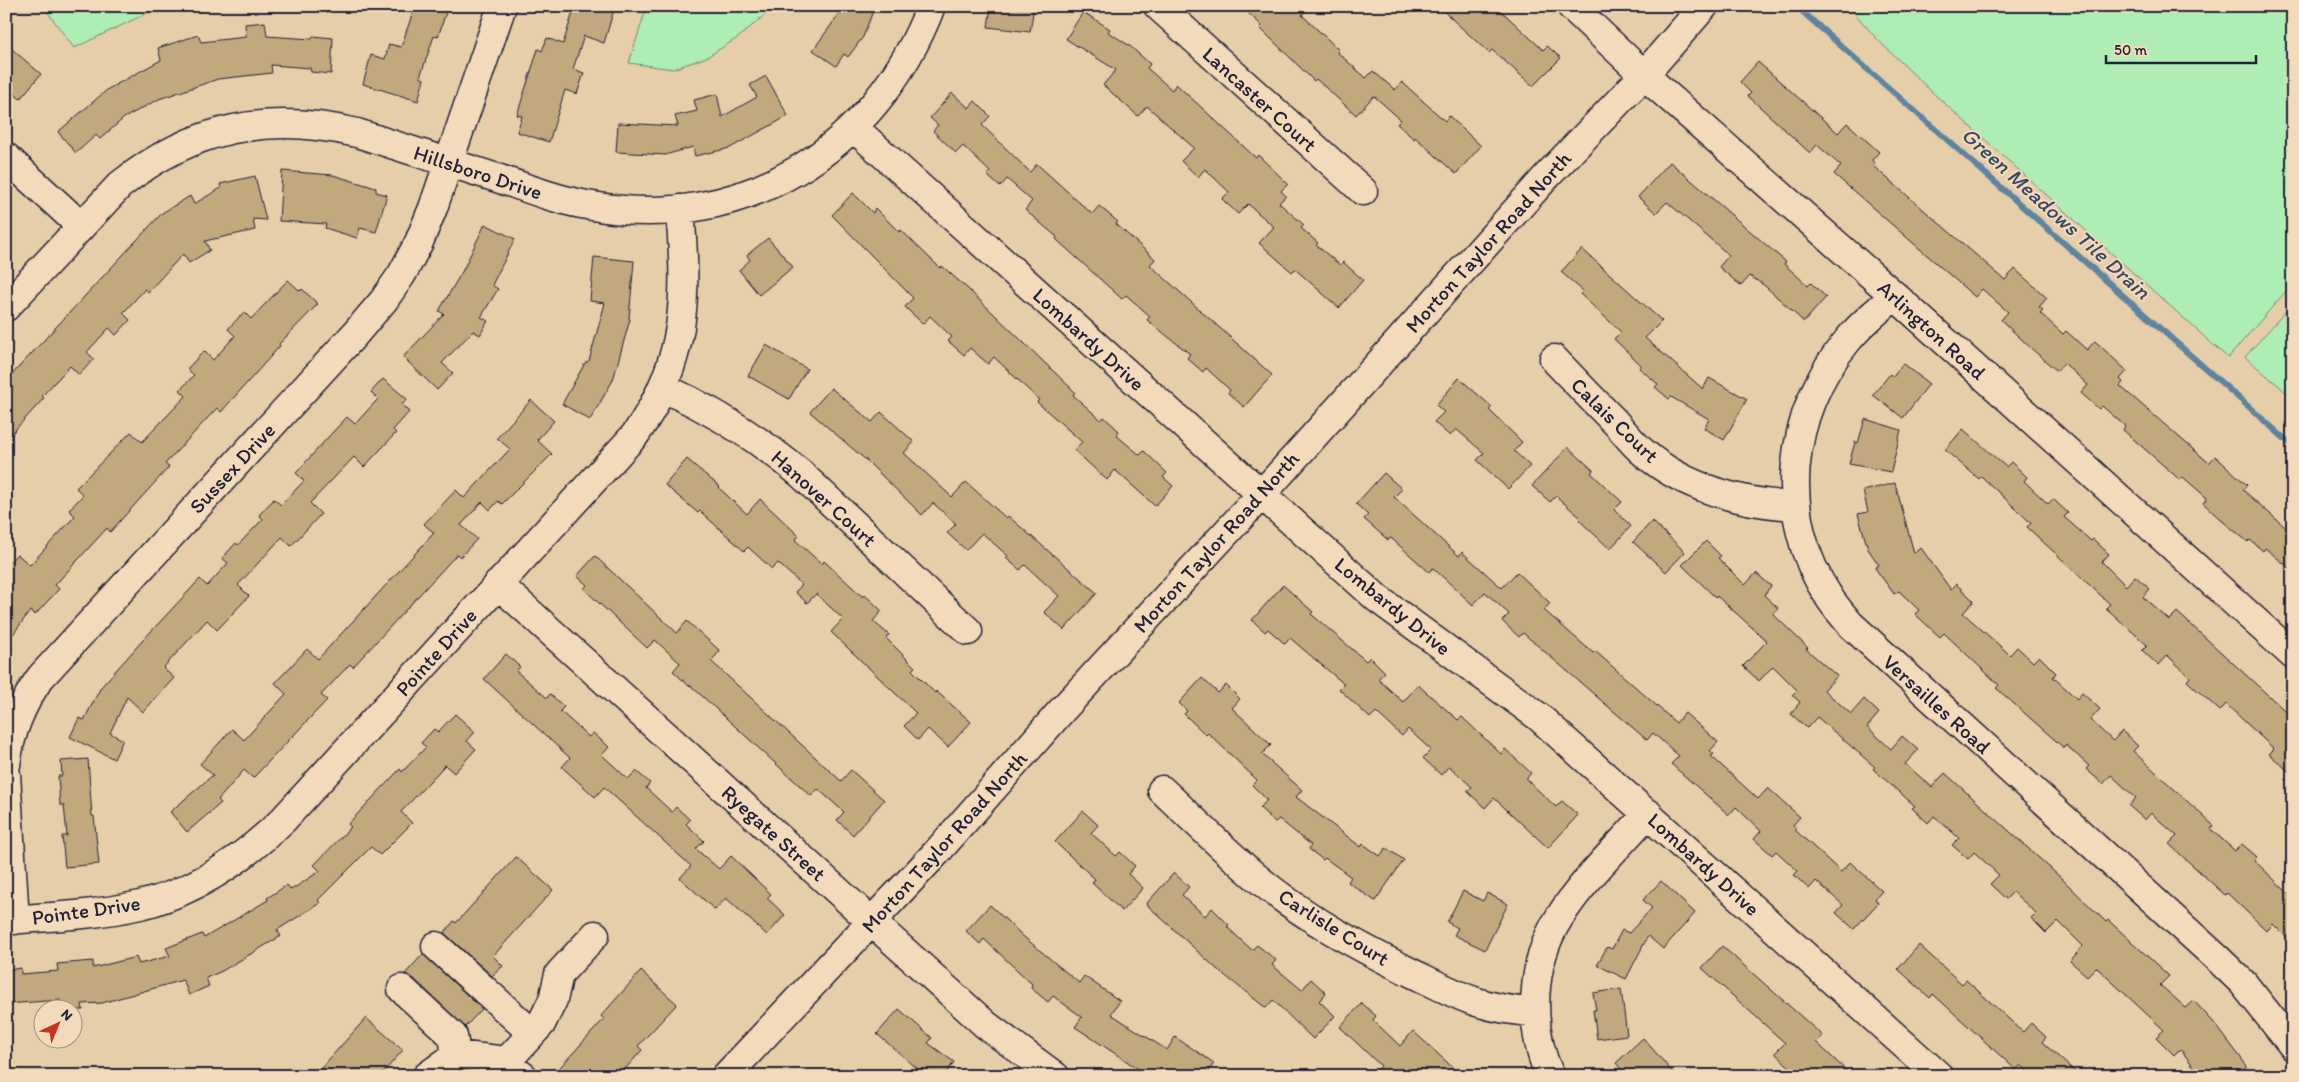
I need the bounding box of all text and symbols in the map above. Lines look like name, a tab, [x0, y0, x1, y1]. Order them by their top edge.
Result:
scale bar	[2106, 32, 2256, 64]
street label: Lancaster Court	[1198, 41, 1322, 157]
text: 50 m	[2114, 41, 2147, 59]
water label: Green Meadows Tile Drain	[1956, 121, 2156, 305]
street label: Hillsboro Drive	[411, 139, 545, 205]
street label: Morton Taylor Road North	[1400, 146, 1577, 338]
street label: Arlington Road	[1873, 275, 1991, 385]
street label: Lombardy Drive	[1028, 282, 1150, 396]
street label: Calais Court	[1566, 372, 1664, 468]
street label: Sussex Drive	[184, 418, 280, 518]
street label: Hanover Court	[766, 444, 882, 552]
street label: Morton Taylor Road North	[1128, 446, 1305, 638]
street label: Lombardy Drive	[1330, 552, 1456, 660]
street label: Pointe Drive	[390, 603, 482, 701]
street label: Versailles Road	[1878, 649, 1997, 759]
street label: Morton Taylor Road North	[856, 746, 1033, 938]
street label: Ryegate Street	[717, 780, 831, 886]
street label: Lombardy Drive	[1643, 807, 1765, 921]
street label: Carlisle Court	[1274, 883, 1394, 971]
street label: Pointe Drive	[30, 890, 142, 930]
north arrow	[32, 1000, 82, 1050]
text: N	[57, 1006, 76, 1024]

